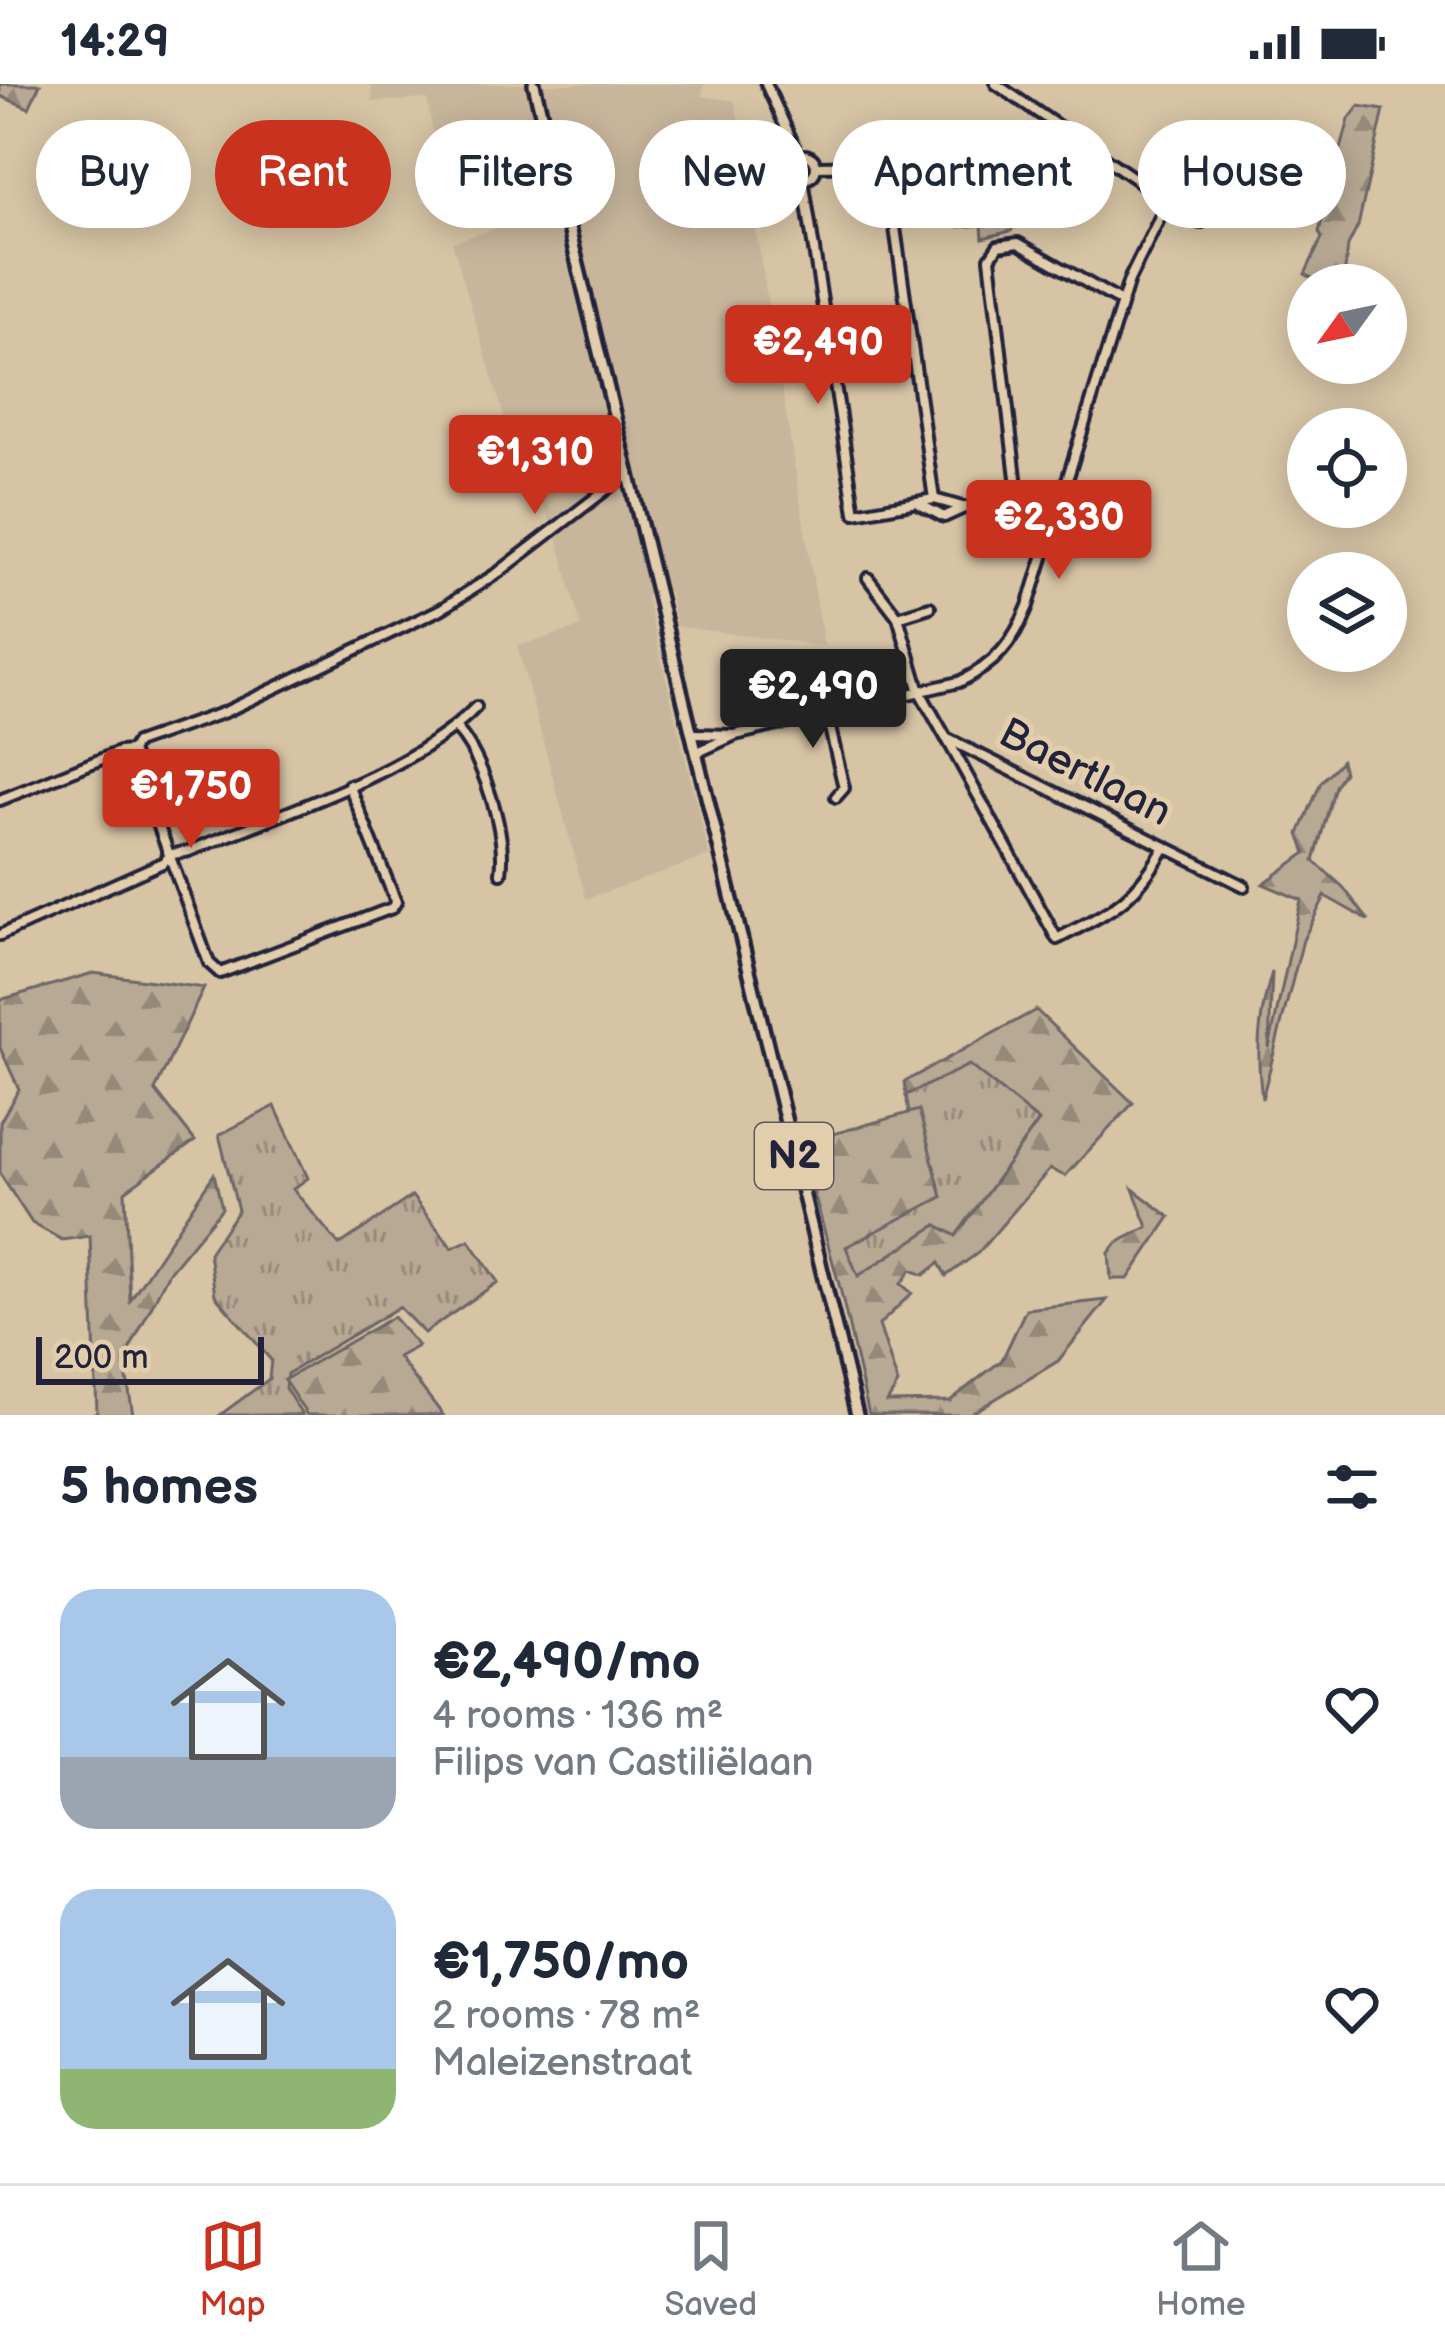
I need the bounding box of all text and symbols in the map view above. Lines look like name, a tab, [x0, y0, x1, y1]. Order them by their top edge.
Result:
text: 14:29	[60, 15, 170, 70]
chip: Buy	[36, 120, 191, 228]
chip: Rent	[215, 120, 391, 228]
chip: Filters	[415, 120, 615, 228]
chip: New	[639, 120, 808, 228]
chip: Apartment	[832, 120, 1114, 228]
chip: House	[1138, 120, 1346, 228]
north arrow	[1287, 264, 1407, 384]
map controls	[1287, 264, 1407, 672]
pin: €2,490	[720, 305, 916, 407]
text: €2,490	[752, 320, 884, 367]
button: locate	[1287, 408, 1407, 528]
pin: €1,310	[437, 415, 633, 517]
text: €1,310	[476, 430, 594, 477]
pin: €2,330	[961, 480, 1157, 582]
text: €2,330	[993, 495, 1125, 542]
button: layers	[1287, 552, 1407, 672]
pin: €2,490	[715, 649, 911, 751]
text: €2,490	[747, 664, 879, 711]
street label: Baertlaan	[990, 708, 1180, 838]
pin: €1,750	[93, 749, 289, 851]
text: €1,750	[130, 764, 252, 811]
road number: N2	[755, 1123, 833, 1189]
scale bar	[36, 1331, 264, 1384]
text: 200 m	[54, 1338, 148, 1378]
icon: filters	[1319, 1454, 1385, 1520]
text: 5 homes	[60, 1457, 258, 1518]
text: €2,490/mo	[432, 1632, 700, 1693]
icon: home	[156, 1637, 300, 1781]
icon: heart	[1319, 1676, 1385, 1742]
text: 4 rooms · 136 m²	[432, 1693, 723, 1740]
text: Filips van Castiliëlaan	[432, 1740, 814, 1787]
text: €1,750/mo	[432, 1932, 689, 1993]
icon: home	[156, 1937, 300, 2081]
icon: heart	[1319, 1976, 1385, 2042]
text: 2 rooms · 78 m²	[432, 1993, 701, 2040]
text: Maleizenstraat	[432, 2040, 692, 2087]
tab: Map	[199, 2213, 266, 2325]
tab: Saved	[664, 2213, 757, 2325]
tab: Home	[1156, 2213, 1246, 2325]

